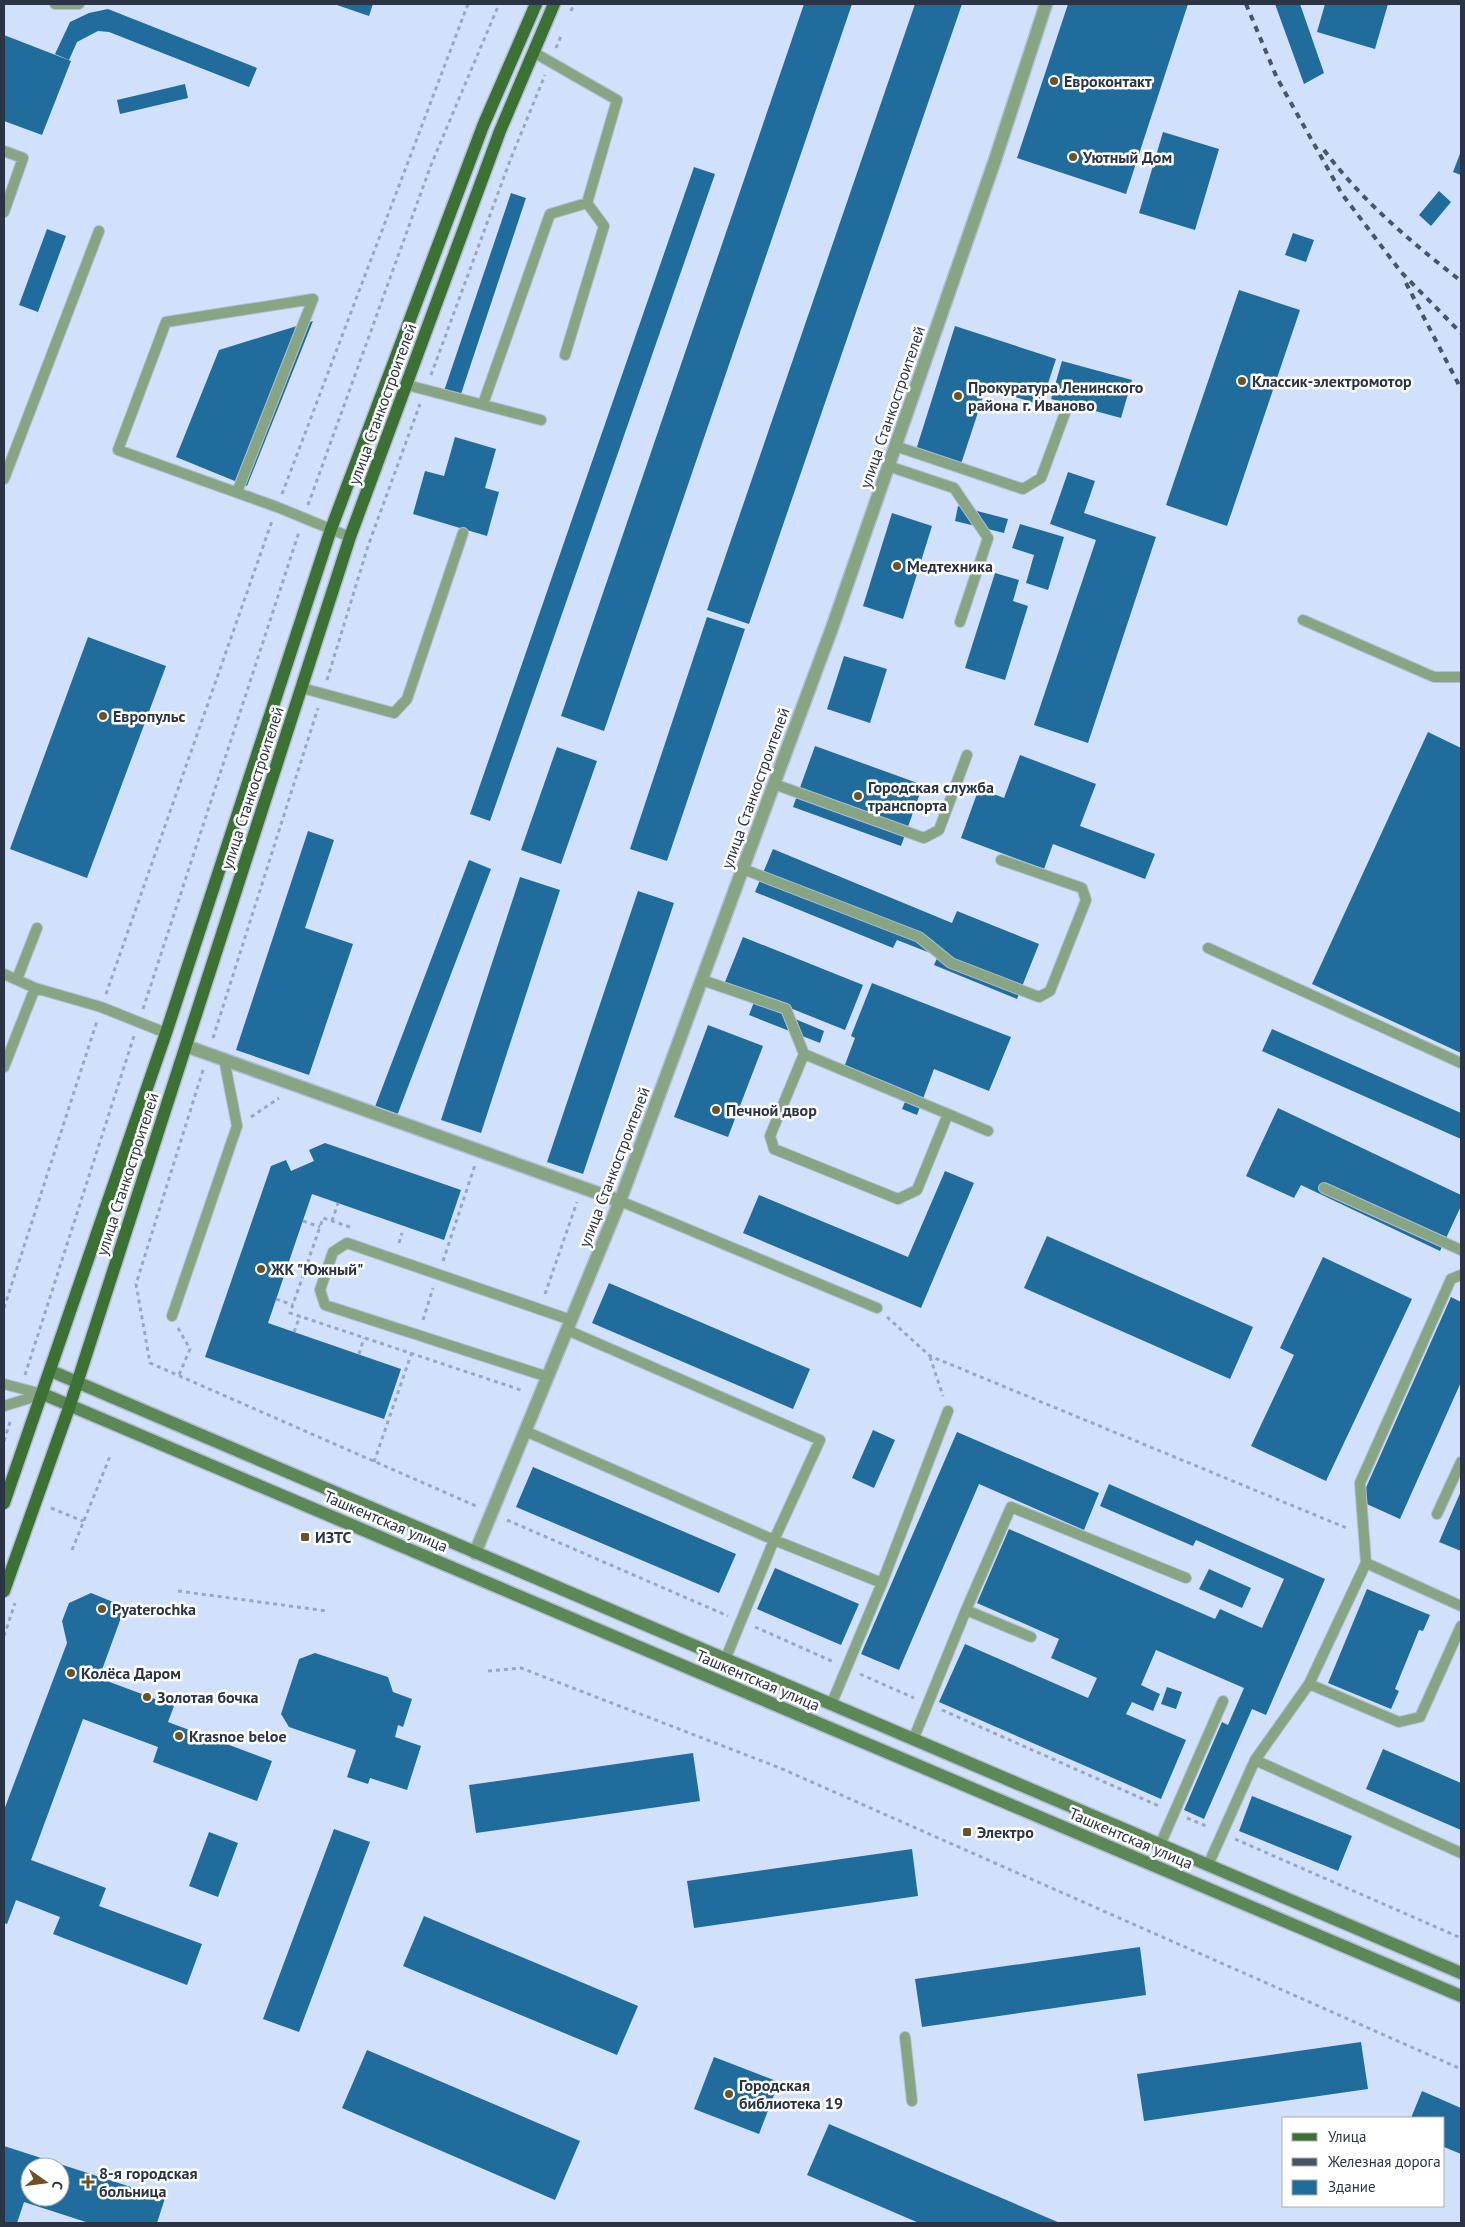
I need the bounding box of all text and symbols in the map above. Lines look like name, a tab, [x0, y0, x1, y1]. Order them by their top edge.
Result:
place label: Евроконтакт	[1064, 71, 1152, 91]
marker: Евроконтакт	[1048, 75, 1060, 87]
place label: Уютный Дом	[1082, 147, 1172, 167]
marker: Уютный Дом	[1067, 151, 1079, 163]
street label: улица Станкостроителей	[343, 321, 421, 487]
street label: улица Станкостроителей	[855, 323, 929, 491]
place label: Классик-электромотор	[1252, 371, 1412, 391]
marker: Классик-электромотор	[1236, 375, 1248, 387]
place label: Прокуратура Ленинского района г. Иваново	[968, 377, 1144, 415]
marker: Прокуратура Ленинского района г. Иваново	[952, 390, 964, 402]
place label: Медтехника	[907, 556, 993, 576]
marker: Медтехника	[891, 560, 903, 572]
street label: улица Станкостроителей	[216, 704, 288, 872]
street label: улица Станкостроителей	[716, 705, 794, 871]
place label: Европульс	[113, 706, 185, 726]
marker: Европульс	[97, 710, 109, 722]
place label: Городская служба транспорта	[868, 777, 994, 815]
marker: Городская служба транспорта	[852, 790, 864, 802]
street label: улица Станкостроителей	[574, 1084, 654, 1250]
street label: улица Станкостроителей	[91, 1090, 163, 1258]
place label: Печной двор	[726, 1100, 817, 1120]
marker: Печной двор	[710, 1104, 722, 1116]
place label: ЖК "Южный"	[270, 1259, 363, 1279]
marker: ЖК "Южный"	[255, 1263, 267, 1275]
street label: Ташкентская улица	[321, 1486, 451, 1556]
place label: ИЗТС	[315, 1527, 352, 1547]
marker: ИЗТС	[299, 1531, 311, 1543]
place label: Pyaterochka	[112, 1599, 196, 1619]
marker: Pyaterochka	[96, 1603, 108, 1615]
street label: Ташкентская улица	[693, 1645, 823, 1715]
place label: Колёса Даром	[81, 1663, 181, 1683]
marker: Колёса Даром	[65, 1667, 77, 1679]
place label: Золотая бочка	[157, 1687, 259, 1707]
marker: Золотая бочка	[141, 1691, 153, 1703]
place label: Krasnoe beloe	[189, 1726, 287, 1746]
marker: Krasnoe beloe	[173, 1730, 185, 1742]
street label: Ташкентская улица	[1066, 1803, 1196, 1873]
place label: Электро	[977, 1822, 1034, 1842]
marker: Электро	[961, 1826, 973, 1838]
place label: Городская библиотека 19	[739, 2075, 843, 2113]
marker: Городская библиотека 19	[723, 2088, 735, 2100]
legend	[1282, 2117, 1445, 2207]
text: Улица	[1328, 2127, 1366, 2146]
text: Железная дорога	[1327, 2152, 1441, 2171]
north arrow	[20, 2157, 70, 2207]
place label: 8-я городская больница	[99, 2163, 197, 2201]
marker: 8-я городская больница	[81, 2175, 95, 2189]
text: Здание	[1328, 2177, 1376, 2196]
text: С	[48, 2179, 67, 2191]

